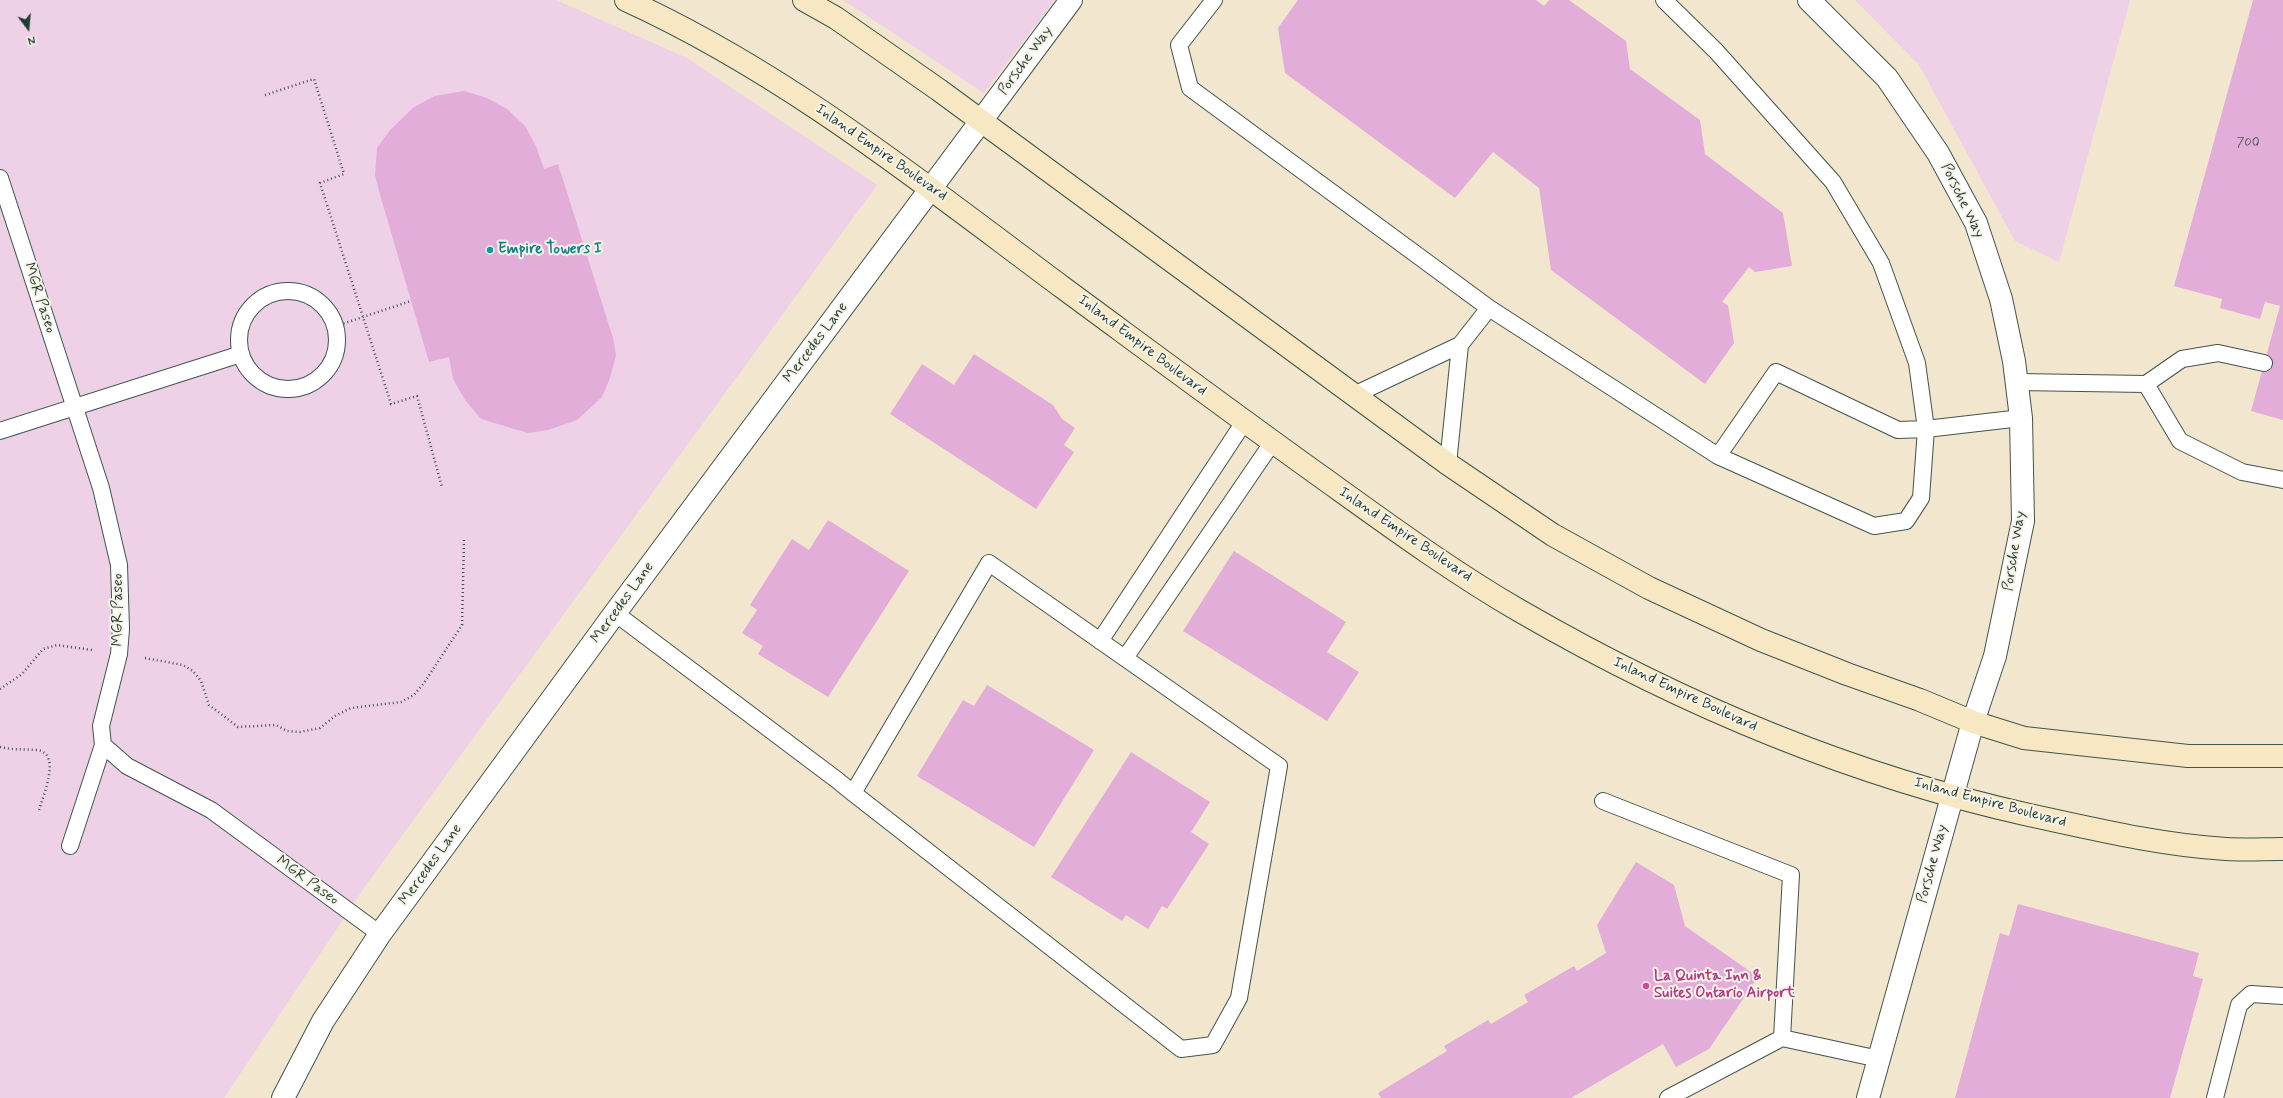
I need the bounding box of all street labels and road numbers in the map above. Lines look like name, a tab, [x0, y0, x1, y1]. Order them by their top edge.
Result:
street label: Porsche Way	[995, 23, 1057, 99]
street label: Inland Empire Boulevard	[812, 101, 950, 205]
street label: Porsche Way	[1936, 161, 1988, 241]
street label: MGR Paseo	[19, 261, 59, 335]
street label: Inland Empire Boulevard	[1074, 292, 1210, 400]
street label: Mercedes Lane	[780, 299, 852, 387]
street label: Inland Empire Boulevard	[1335, 484, 1475, 586]
street label: Porsche Way	[2000, 510, 2030, 592]
street label: Mercedes Lane	[587, 559, 659, 647]
street label: MGR Paseo	[110, 574, 128, 646]
street label: Inland Empire Boulevard	[1610, 654, 1760, 736]
street label: Inland Empire Boulevard	[1912, 774, 2068, 832]
street label: Mercedes Lane	[395, 821, 467, 909]
street label: Porsche Way	[1914, 823, 1952, 905]
street label: MGR Paseo	[272, 852, 342, 910]

